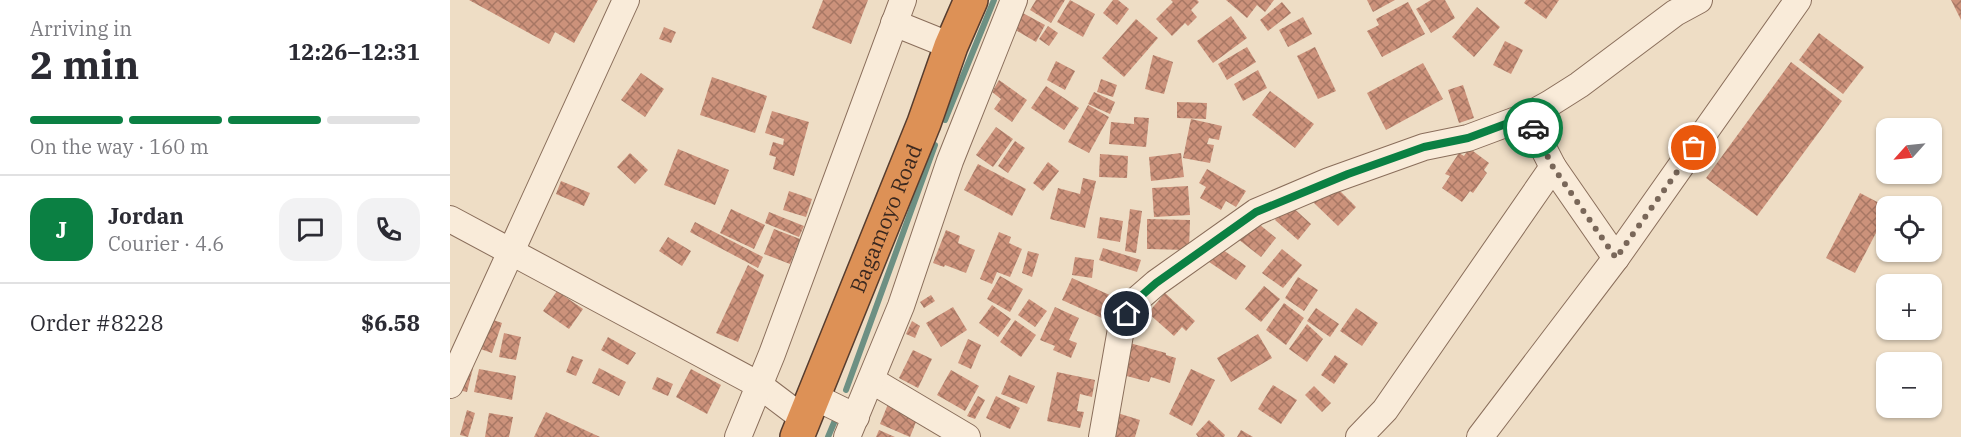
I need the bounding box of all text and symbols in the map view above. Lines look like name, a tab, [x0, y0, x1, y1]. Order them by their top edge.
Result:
text: Arriving in	[30, 15, 132, 42]
text: 12:26–12:31	[288, 37, 420, 66]
text: 2 min	[30, 39, 139, 90]
courier	[1503, 98, 1563, 158]
icon: car	[1517, 112, 1550, 145]
north arrow	[1876, 118, 1942, 184]
map controls	[1876, 118, 1942, 418]
pin	[1668, 122, 1719, 173]
icon: bag	[1677, 131, 1710, 164]
text: On the way · 160 m	[30, 133, 209, 160]
street label: Bagamoyo Road	[843, 140, 928, 297]
button: locate	[1876, 196, 1942, 262]
button: chat	[279, 198, 342, 261]
button: phone	[357, 198, 420, 261]
text: Jordan	[108, 201, 184, 230]
text: J	[56, 215, 67, 244]
text: Courier · 4.6	[108, 230, 224, 257]
button: +	[1876, 274, 1942, 340]
pin	[1101, 288, 1152, 339]
icon: home	[1110, 297, 1143, 330]
text: Order #8228	[30, 308, 164, 337]
text: $6.58	[361, 308, 420, 337]
button: −	[1876, 352, 1942, 418]

